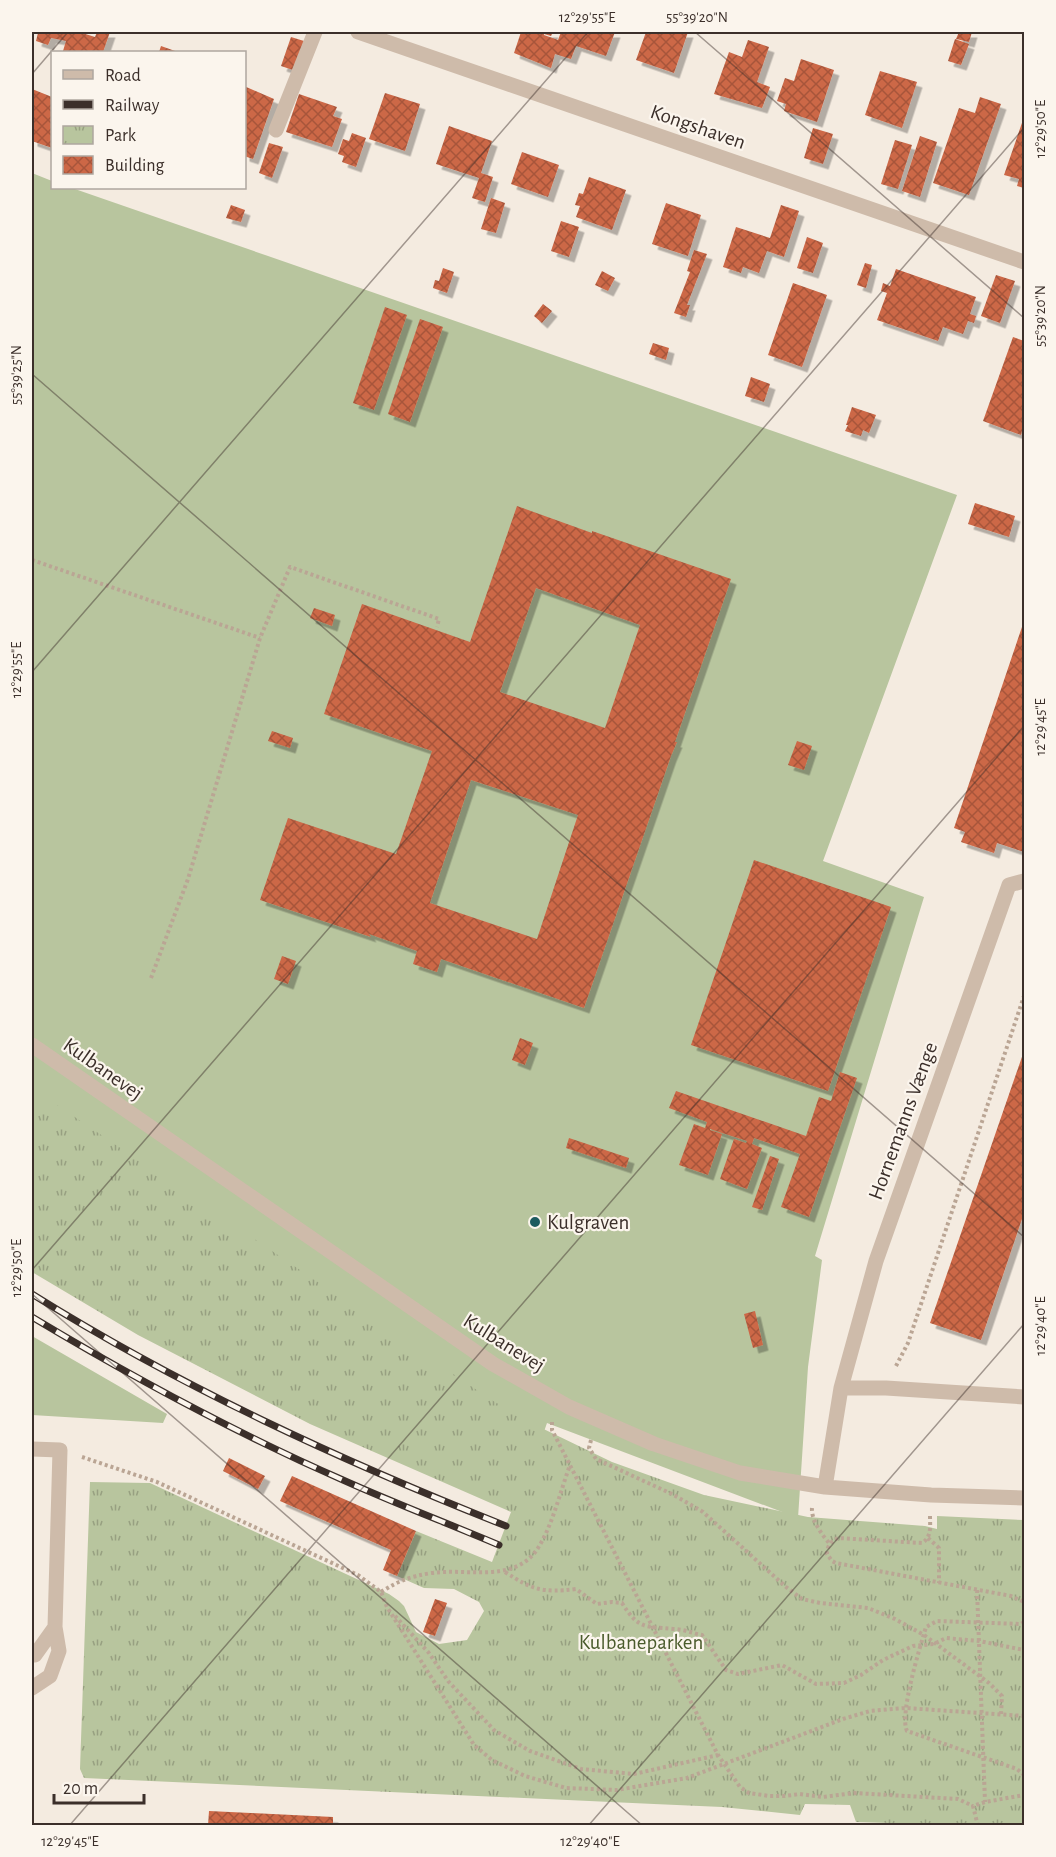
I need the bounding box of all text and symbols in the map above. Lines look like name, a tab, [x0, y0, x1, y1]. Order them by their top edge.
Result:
text: 12°29'55"E	[559, 10, 615, 25]
text: 55°39'20"N	[666, 10, 728, 25]
legend	[51, 51, 246, 189]
text: Road	[105, 67, 141, 85]
text: Railway	[105, 97, 160, 115]
text: 12°29'50"E	[1033, 100, 1048, 158]
street label: Kongshaven	[648, 101, 748, 153]
text: Park	[105, 127, 137, 145]
text: Building	[105, 157, 165, 175]
text: 55°39'20"N	[1033, 285, 1048, 347]
text: 55°39'25"N	[9, 345, 24, 405]
text: 12°29'55"E	[9, 642, 24, 698]
text: 12°29'45"E	[1033, 698, 1048, 756]
street label: Kulbanevej	[59, 1034, 147, 1104]
street label: Hornemanns Vænge	[865, 1039, 941, 1203]
place label: Kulgraven	[547, 1212, 629, 1233]
marker: Kulgraven	[528, 1215, 542, 1229]
text: 12°29'50"E	[9, 1239, 24, 1297]
text: 12°29'40"E	[1033, 1296, 1048, 1356]
street label: Kulbanevej	[460, 1310, 548, 1376]
park label: Kulbaneparken	[579, 1632, 703, 1653]
scale bar	[54, 1767, 144, 1805]
text: 20 m	[63, 1780, 98, 1798]
text: 12°29'45"E	[41, 1834, 99, 1849]
text: 12°29'40"E	[560, 1834, 620, 1849]

